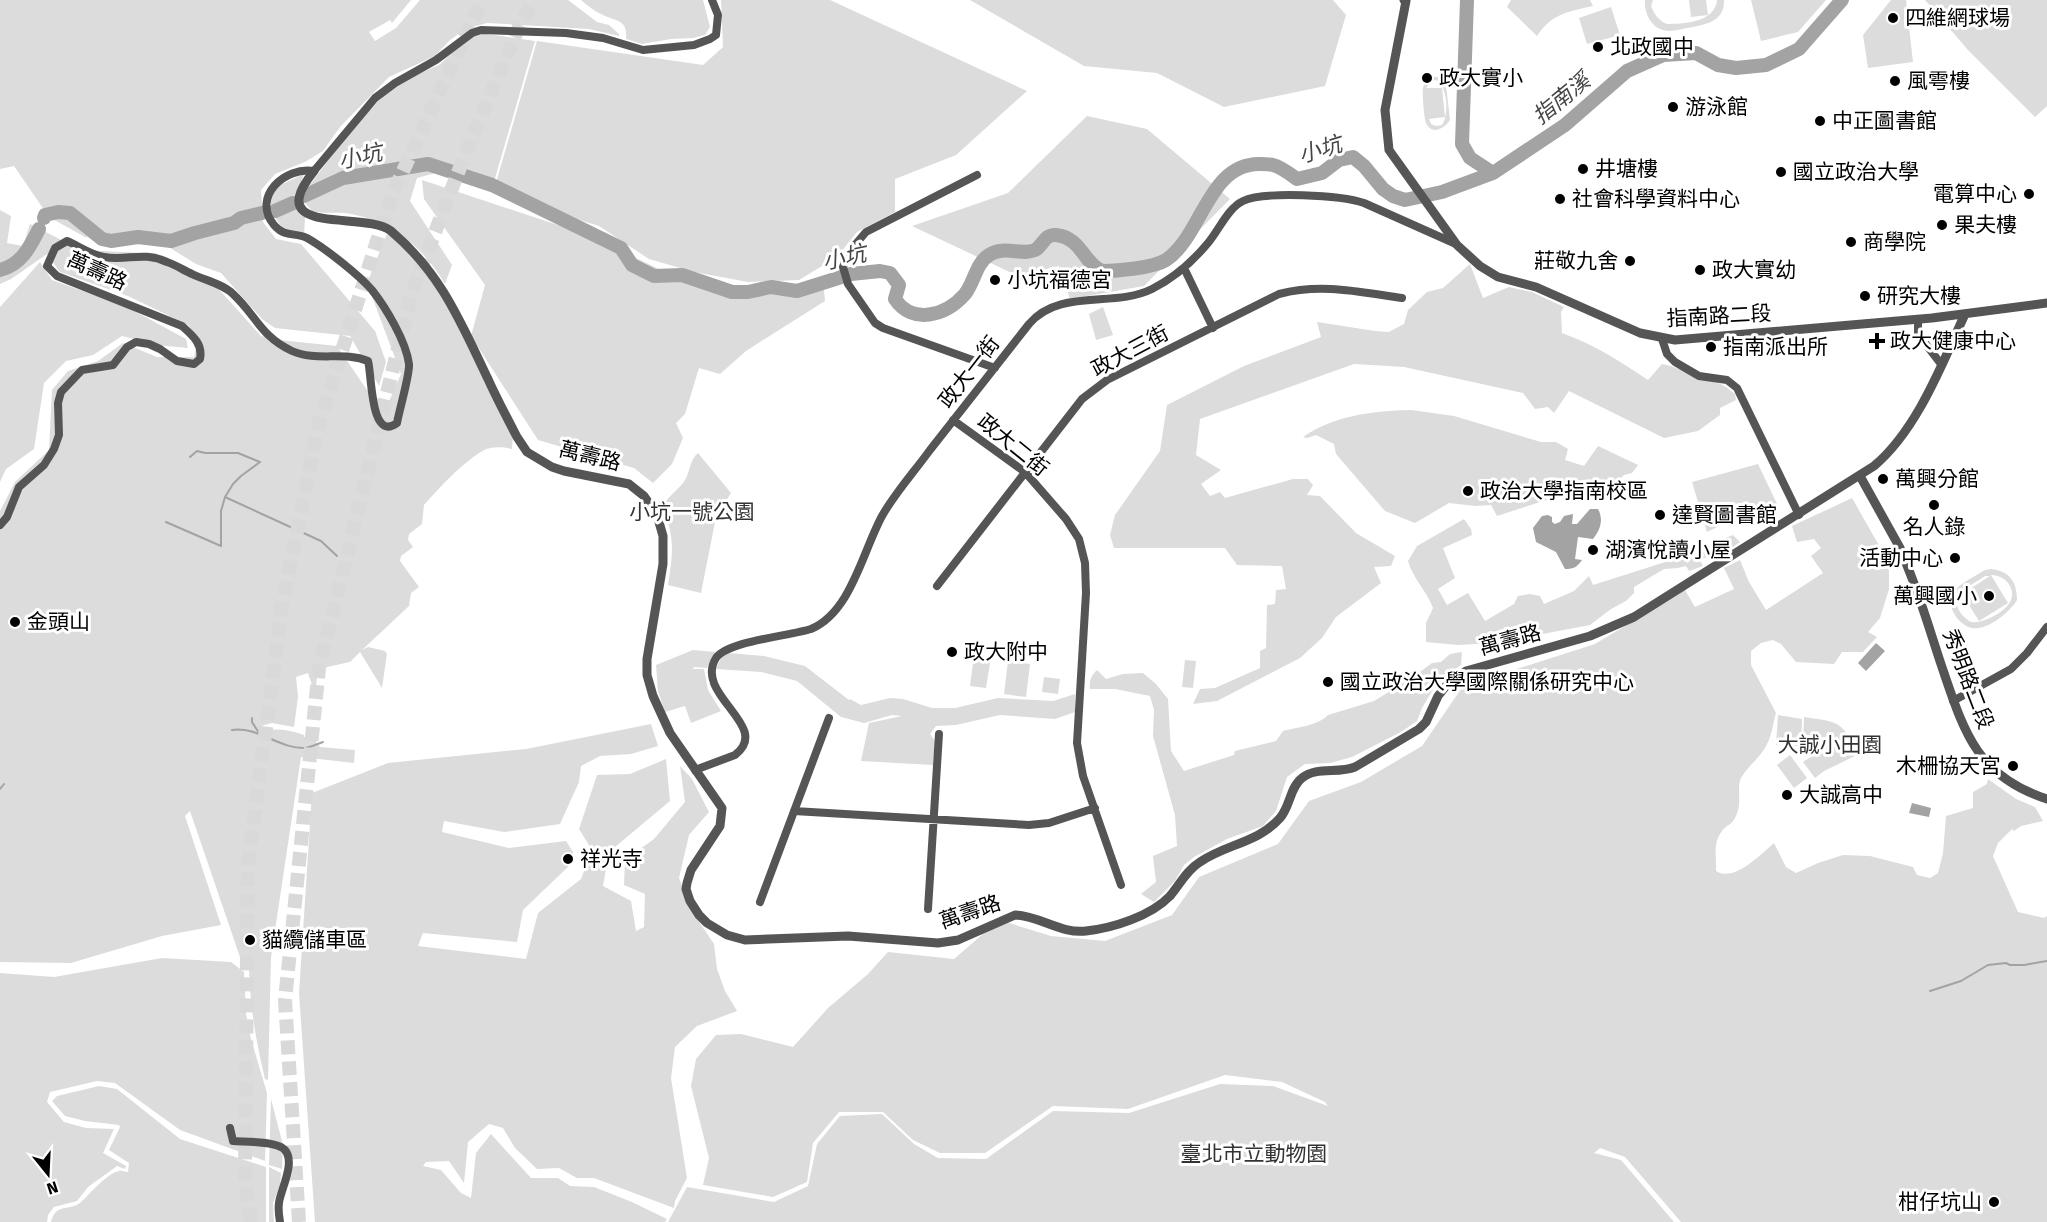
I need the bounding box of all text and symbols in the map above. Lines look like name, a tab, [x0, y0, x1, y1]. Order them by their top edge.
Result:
place label: 四維網球場	[1905, 5, 2010, 31]
marker: 四維網球場	[1886, 11, 1900, 25]
place label: 北政國中	[1610, 34, 1694, 60]
marker: 北政國中	[1591, 40, 1605, 54]
place label: 政大實小	[1439, 65, 1523, 91]
water label: 指南溪	[1527, 65, 1598, 130]
place label: 風雩樓	[1907, 68, 1970, 94]
marker: 政大實小	[1420, 71, 1434, 85]
marker: 風雩樓	[1888, 74, 1902, 88]
place label: 游泳館	[1685, 94, 1748, 120]
marker: 游泳館	[1666, 100, 1680, 114]
place label: 中正圖書館	[1832, 108, 1937, 134]
marker: 中正圖書館	[1813, 114, 1827, 128]
water label: 小坑	[1295, 129, 1348, 169]
water label: 小坑	[336, 138, 387, 174]
place label: 井塘樓	[1595, 156, 1658, 182]
place label: 國立政治大學	[1793, 159, 1919, 185]
marker: 井塘樓	[1576, 162, 1590, 176]
marker: 國立政治大學	[1774, 165, 1788, 179]
place label: 電算中心	[1933, 181, 2017, 207]
place label: 社會科學資料中心	[1572, 186, 1740, 212]
marker: 電算中心	[2022, 187, 2036, 201]
marker: 社會科學資料中心	[1553, 192, 1567, 206]
place label: 果夫樓	[1954, 212, 2017, 238]
marker: 果夫樓	[1935, 218, 1949, 232]
place label: 商學院	[1863, 229, 1926, 255]
marker: 商學院	[1844, 235, 1858, 249]
water label: 小坑	[820, 239, 871, 275]
street label: 萬壽路	[63, 246, 131, 296]
place label: 莊敬九舍	[1534, 248, 1618, 274]
marker: 莊敬九舍	[1623, 254, 1637, 268]
place label: 政大實幼	[1712, 257, 1796, 283]
marker: 政大實幼	[1693, 263, 1707, 277]
place label: 小坑福德宮	[1007, 267, 1112, 293]
marker: 小坑福德宮	[988, 273, 1002, 287]
place label: 研究大樓	[1877, 283, 1961, 309]
marker: 研究大樓	[1858, 289, 1872, 303]
street label: 指南路二段	[1666, 300, 1772, 332]
street label: 政大三街	[1087, 320, 1173, 382]
place label: 政大健康中心	[1890, 328, 2016, 354]
street label: 政大一街	[933, 331, 1005, 413]
marker: 政大健康中心	[1868, 332, 1886, 350]
place label: 指南派出所	[1723, 334, 1828, 360]
marker: 指南派出所	[1704, 340, 1718, 354]
street label: 政大二街	[972, 408, 1054, 482]
street label: 萬壽路	[556, 436, 624, 476]
place label: 萬興分館	[1895, 466, 1979, 492]
marker: 萬興分館	[1876, 472, 1890, 486]
place label: 政治大學指南校區	[1480, 478, 1648, 504]
marker: 政治大學指南校區	[1461, 484, 1475, 498]
marker: 名人錄	[1927, 498, 1941, 512]
park label: 小坑一號公園	[629, 499, 755, 525]
place label: 達賢圖書館	[1672, 502, 1777, 528]
marker: 達賢圖書館	[1653, 508, 1667, 522]
place label: 名人錄	[1903, 514, 1966, 540]
place label: 湖濱悅讀小屋	[1605, 537, 1731, 563]
marker: 湖濱悅讀小屋	[1586, 543, 1600, 557]
place label: 活動中心	[1859, 545, 1943, 571]
marker: 活動中心	[1948, 551, 1962, 565]
place label: 萬興國小	[1893, 583, 1977, 609]
marker: 萬興國小	[1982, 589, 1996, 603]
place label: 金頭山	[27, 609, 90, 635]
marker: 金頭山	[8, 615, 22, 629]
street label: 萬壽路	[1476, 619, 1544, 661]
street label: 秀明路二段	[1937, 625, 1999, 733]
place label: 政大附中	[964, 639, 1048, 665]
marker: 政大附中	[945, 645, 959, 659]
place label: 國立政治大學國際關係研究中心	[1340, 669, 1634, 695]
marker: 國立政治大學國際關係研究中心	[1321, 675, 1335, 689]
park label: 大誠小田園	[1778, 732, 1883, 758]
place label: 木柵協天宮	[1896, 753, 2001, 779]
marker: 木柵協天宮	[2006, 759, 2020, 773]
place label: 大誠高中	[1799, 782, 1883, 808]
marker: 大誠高中	[1780, 788, 1794, 802]
place label: 祥光寺	[580, 846, 643, 872]
marker: 祥光寺	[561, 852, 575, 866]
street label: 萬壽路	[936, 889, 1004, 935]
place label: 貓纜儲車區	[262, 927, 367, 953]
marker: 貓纜儲車區	[243, 933, 257, 947]
park label: 臺北市立動物園	[1181, 1141, 1328, 1167]
north arrow	[18, 1144, 78, 1204]
text: N	[45, 1177, 60, 1198]
place label: 柑仔坑山	[1898, 1189, 1982, 1215]
marker: 柑仔坑山	[1987, 1195, 2001, 1209]

